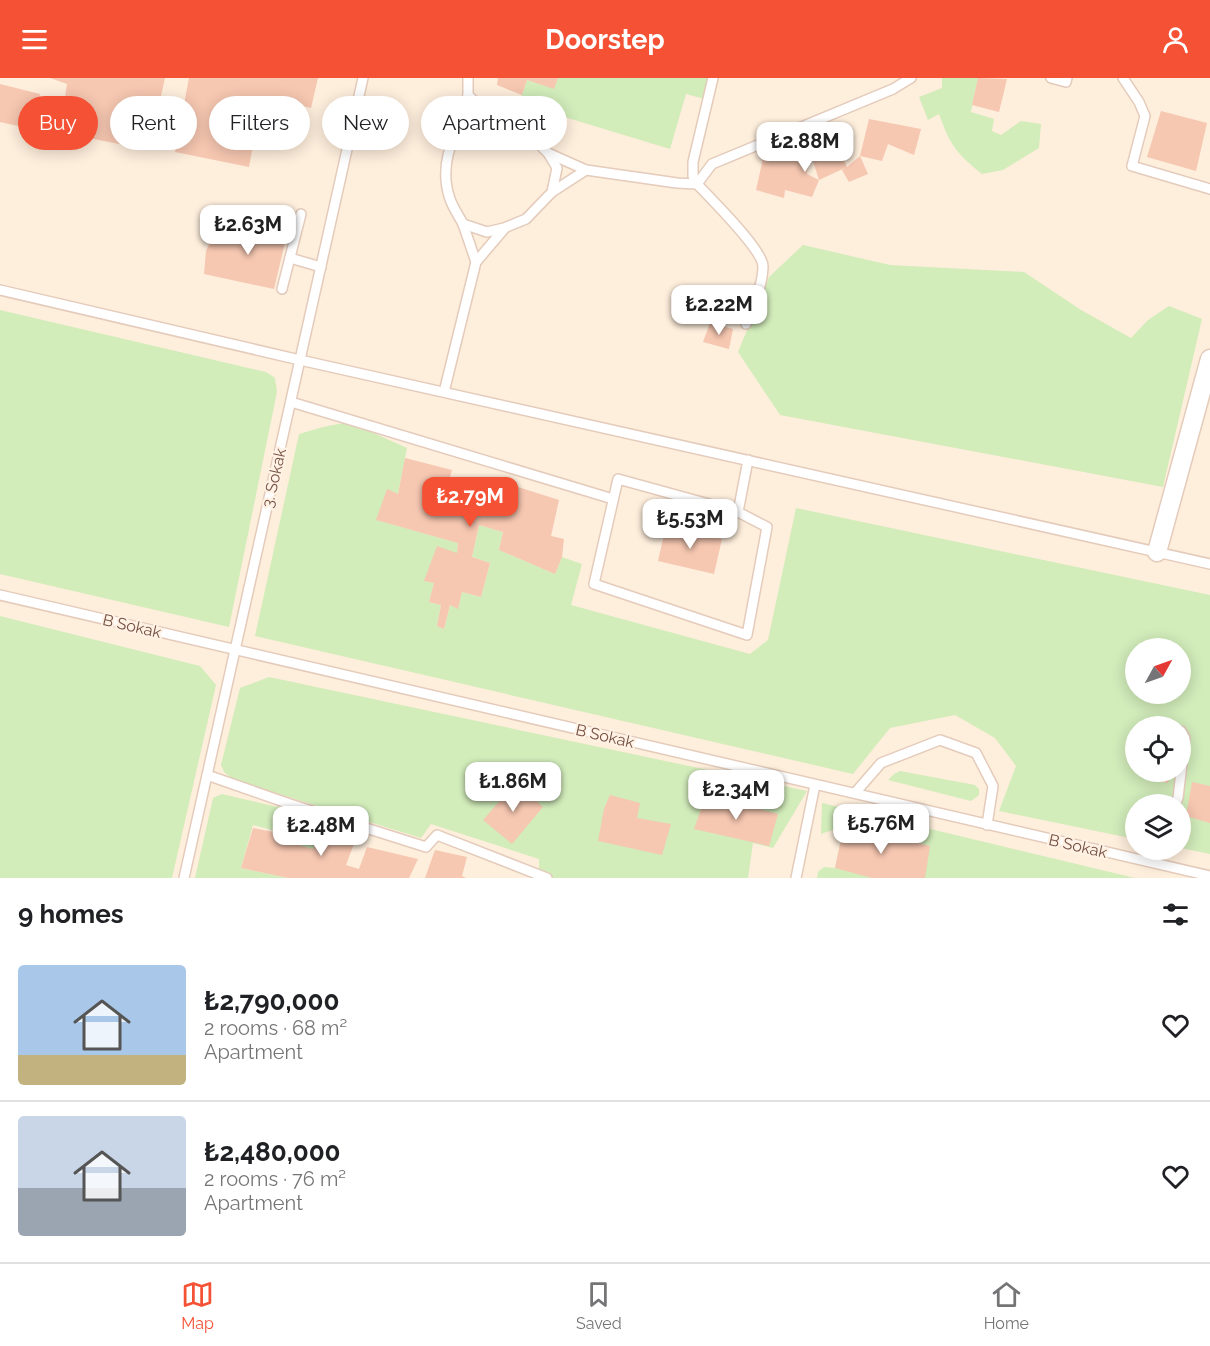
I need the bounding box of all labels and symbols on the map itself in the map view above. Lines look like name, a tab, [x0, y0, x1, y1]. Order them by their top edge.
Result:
pin: ₺2.88M	[756, 122, 854, 173]
pin: ₺2.63M	[199, 205, 297, 256]
pin: ₺2.22M	[670, 285, 768, 336]
street label: 3. Sokak	[258, 446, 290, 510]
pin: ₺2.79M	[421, 477, 519, 528]
pin: ₺5.53M	[641, 499, 739, 550]
street label: B Sokak	[101, 610, 164, 642]
north arrow	[1125, 638, 1191, 704]
street label: B Sokak	[574, 720, 637, 752]
pin: ₺1.86M	[464, 762, 562, 813]
pin: ₺2.34M	[687, 770, 785, 821]
pin: ₺5.76M	[832, 804, 930, 855]
pin: ₺2.48M	[272, 806, 370, 857]
street label: B Sokak	[1047, 830, 1110, 862]

